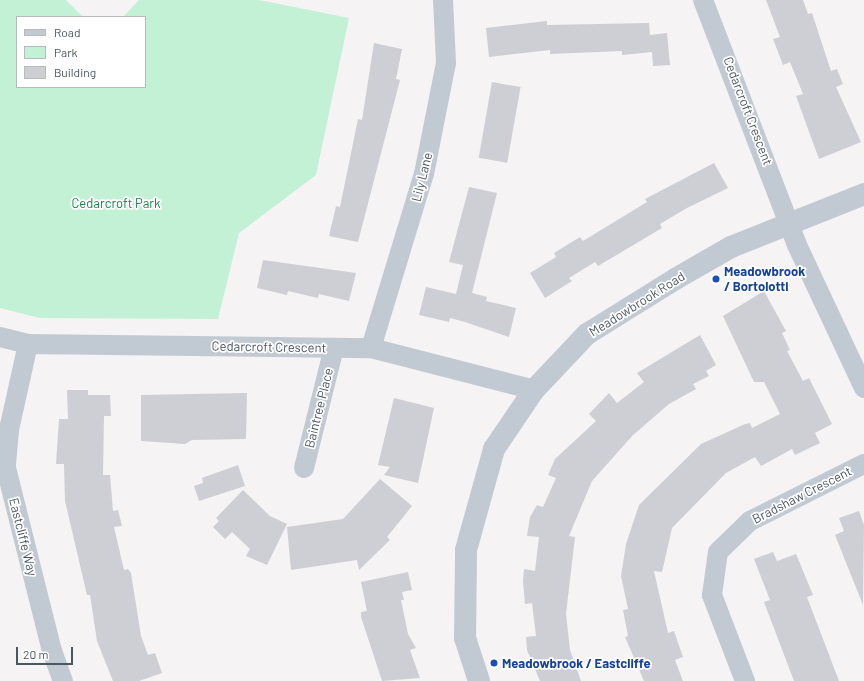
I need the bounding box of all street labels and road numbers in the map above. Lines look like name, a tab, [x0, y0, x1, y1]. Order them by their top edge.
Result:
street label: Cedarcroft Crescent	[720, 55, 776, 167]
street label: Lily Lane	[408, 151, 436, 203]
street label: Meadowbrook Road	[586, 268, 688, 340]
street label: Cedarcroft Crescent	[212, 338, 326, 356]
street label: Baintree Place	[302, 366, 336, 450]
street label: Bradshaw Crescent	[750, 463, 854, 527]
street label: Eastcliffe Way	[6, 496, 40, 578]

